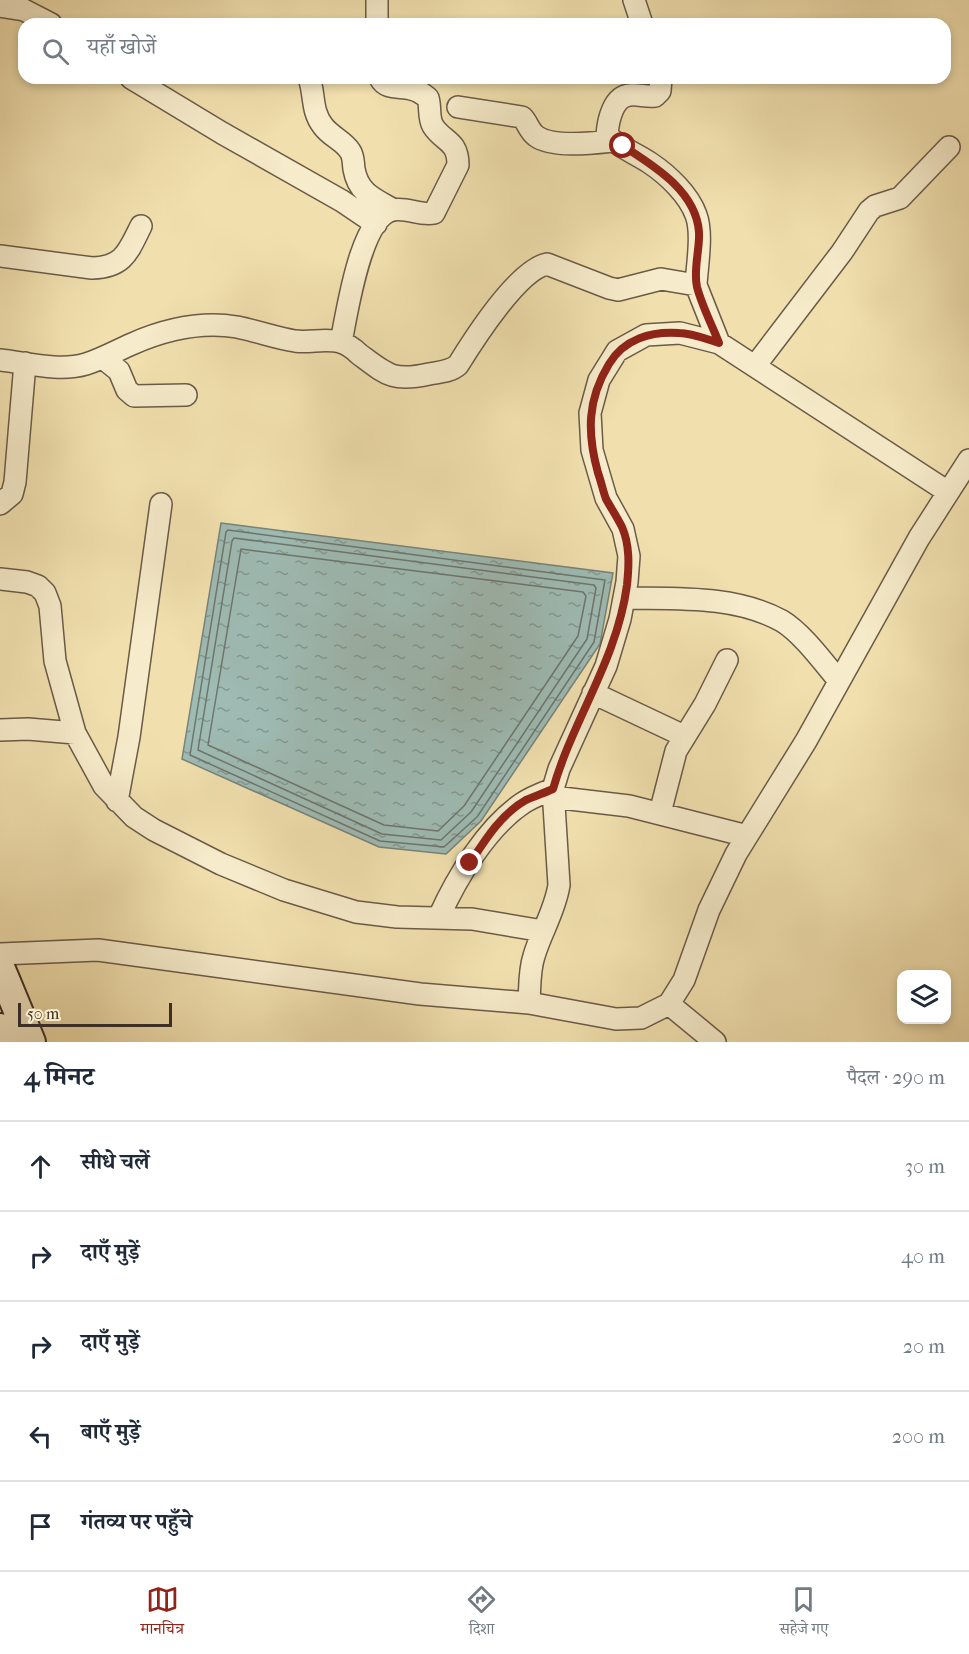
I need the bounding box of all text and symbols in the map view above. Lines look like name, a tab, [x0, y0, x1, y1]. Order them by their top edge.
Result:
search box	[18, 18, 951, 84]
text: यहाँ खोजें	[87, 34, 156, 60]
icon: search	[39, 35, 72, 68]
route start	[609, 132, 635, 158]
route end	[456, 849, 482, 875]
map controls	[897, 970, 951, 1024]
button: layers	[897, 970, 951, 1024]
scale bar	[18, 1000, 172, 1028]
text: 50 m	[27, 1004, 59, 1023]
text: 4 मिनट	[24, 1061, 94, 1092]
text: पैदल · 290 m	[847, 1066, 945, 1089]
text: सीधे चलें	[81, 1149, 150, 1175]
icon: ahead	[24, 1150, 57, 1183]
text: 30 m	[905, 1155, 945, 1178]
text: दाएँ मुड़ें	[81, 1239, 140, 1265]
icon: right	[24, 1240, 57, 1273]
text: 40 m	[901, 1245, 945, 1268]
text: दाएँ मुड़ें	[81, 1329, 140, 1355]
icon: right	[24, 1330, 57, 1363]
text: 20 m	[903, 1335, 945, 1358]
text: बाएँ मुड़ें	[81, 1419, 140, 1445]
icon: left	[24, 1420, 57, 1453]
text: 200 m	[892, 1425, 945, 1448]
text: गंतव्य पर पहुँचे	[81, 1509, 192, 1535]
icon: arrive	[24, 1510, 57, 1543]
tab: मानचित्र	[141, 1583, 184, 1644]
tab: दिशा	[465, 1583, 498, 1644]
tab: सहेजे गए	[779, 1583, 828, 1644]

